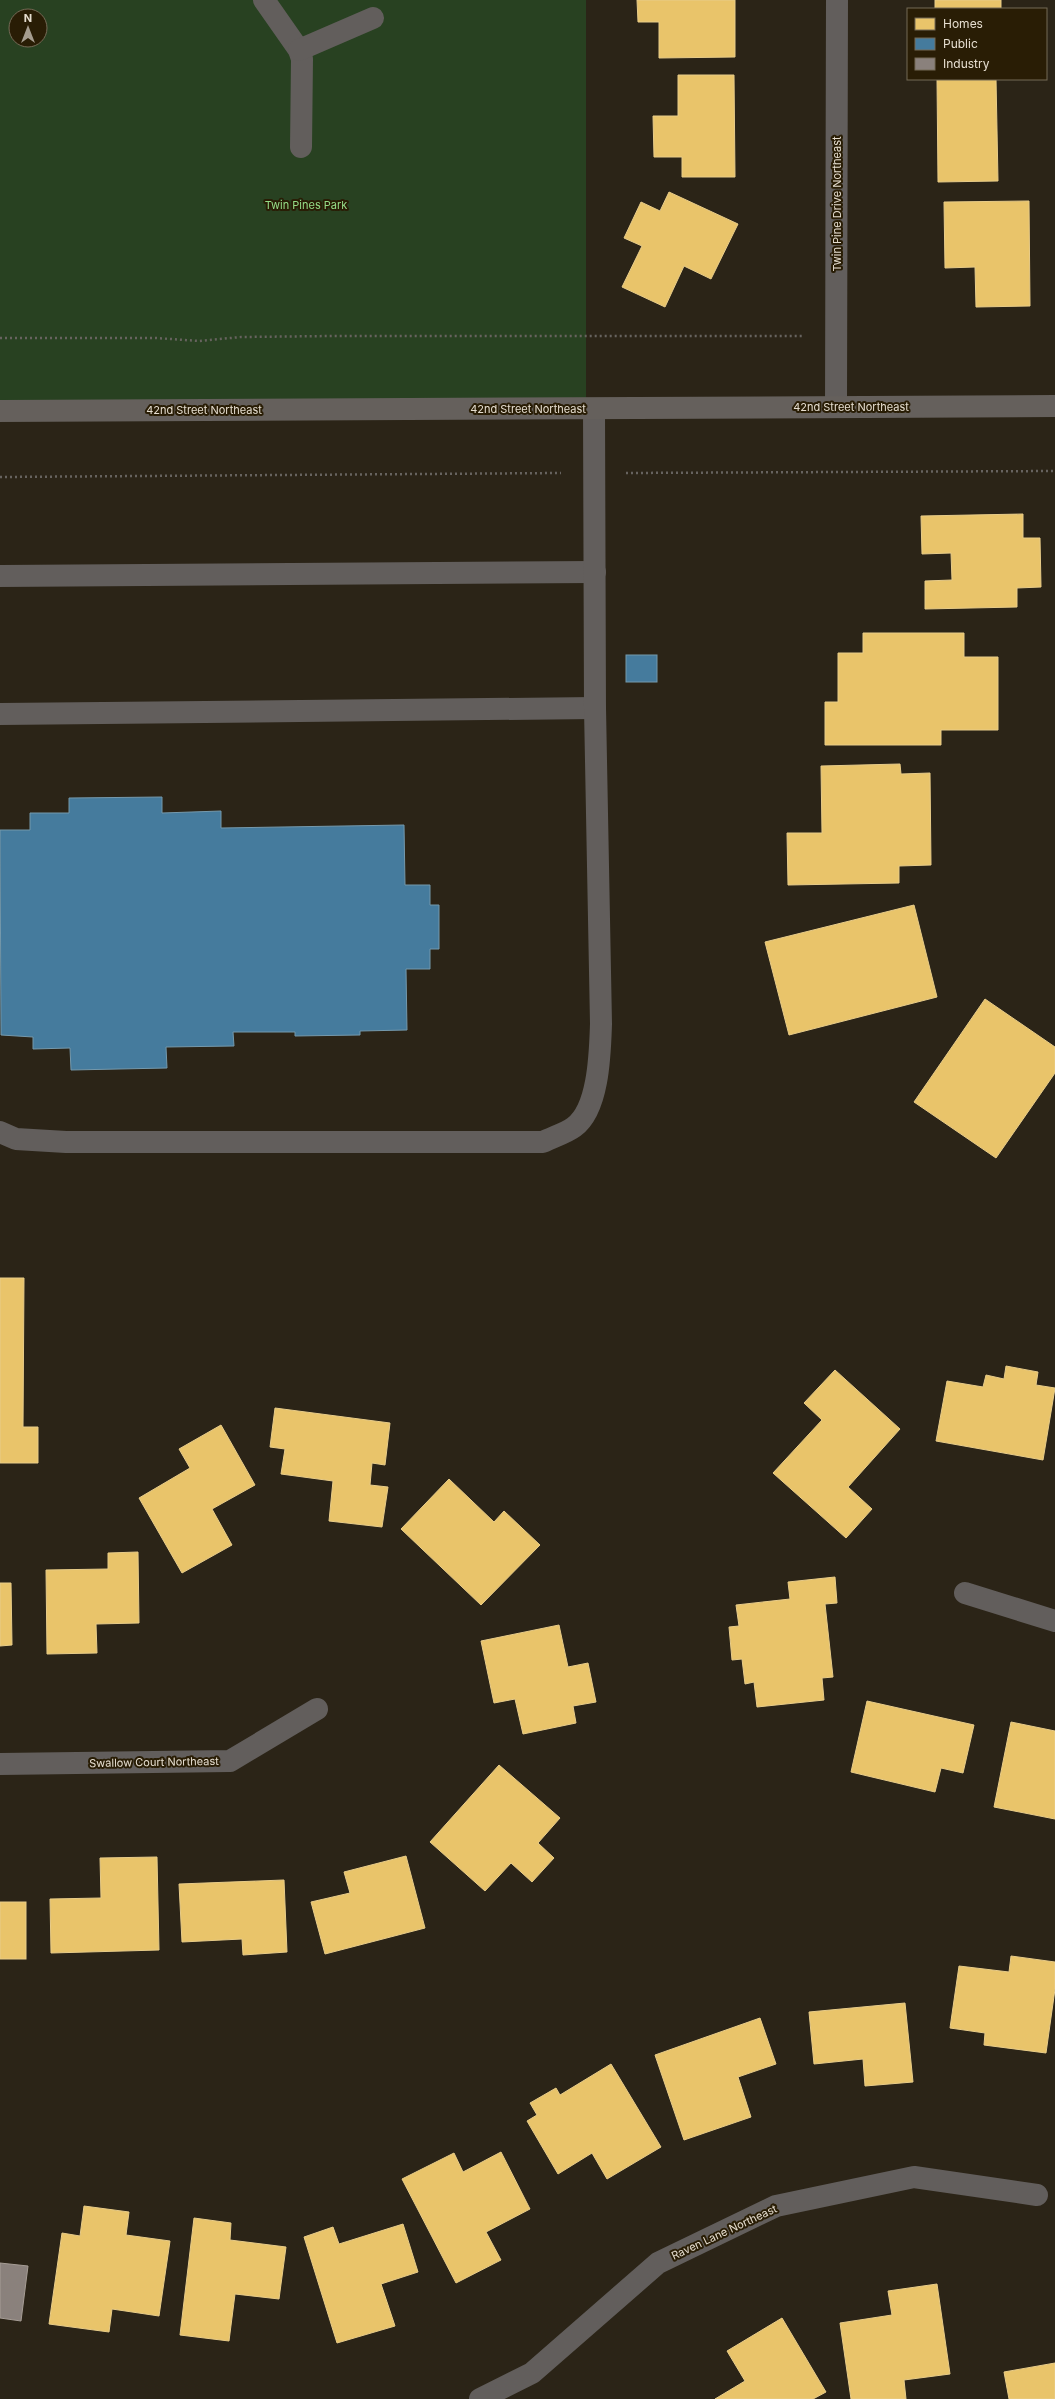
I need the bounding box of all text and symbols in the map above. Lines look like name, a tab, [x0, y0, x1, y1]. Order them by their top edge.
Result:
north arrow	[8, 8, 48, 48]
legend	[907, 8, 1047, 80]
text: N	[24, 11, 32, 25]
text: Homes	[943, 16, 983, 31]
text: Public	[943, 36, 978, 51]
text: Industry	[943, 56, 990, 71]
street label: Twin Pine Drive Northeast	[830, 136, 844, 272]
park label: Twin Pines Park	[265, 198, 347, 212]
street label: 42nd Street Northeast	[793, 400, 909, 414]
street label: 42nd Street Northeast	[470, 402, 586, 416]
street label: 42nd Street Northeast	[146, 403, 262, 417]
street label: Swallow Court Northeast	[89, 1754, 219, 1770]
street label: Raven Lane Northeast	[669, 2201, 779, 2263]

